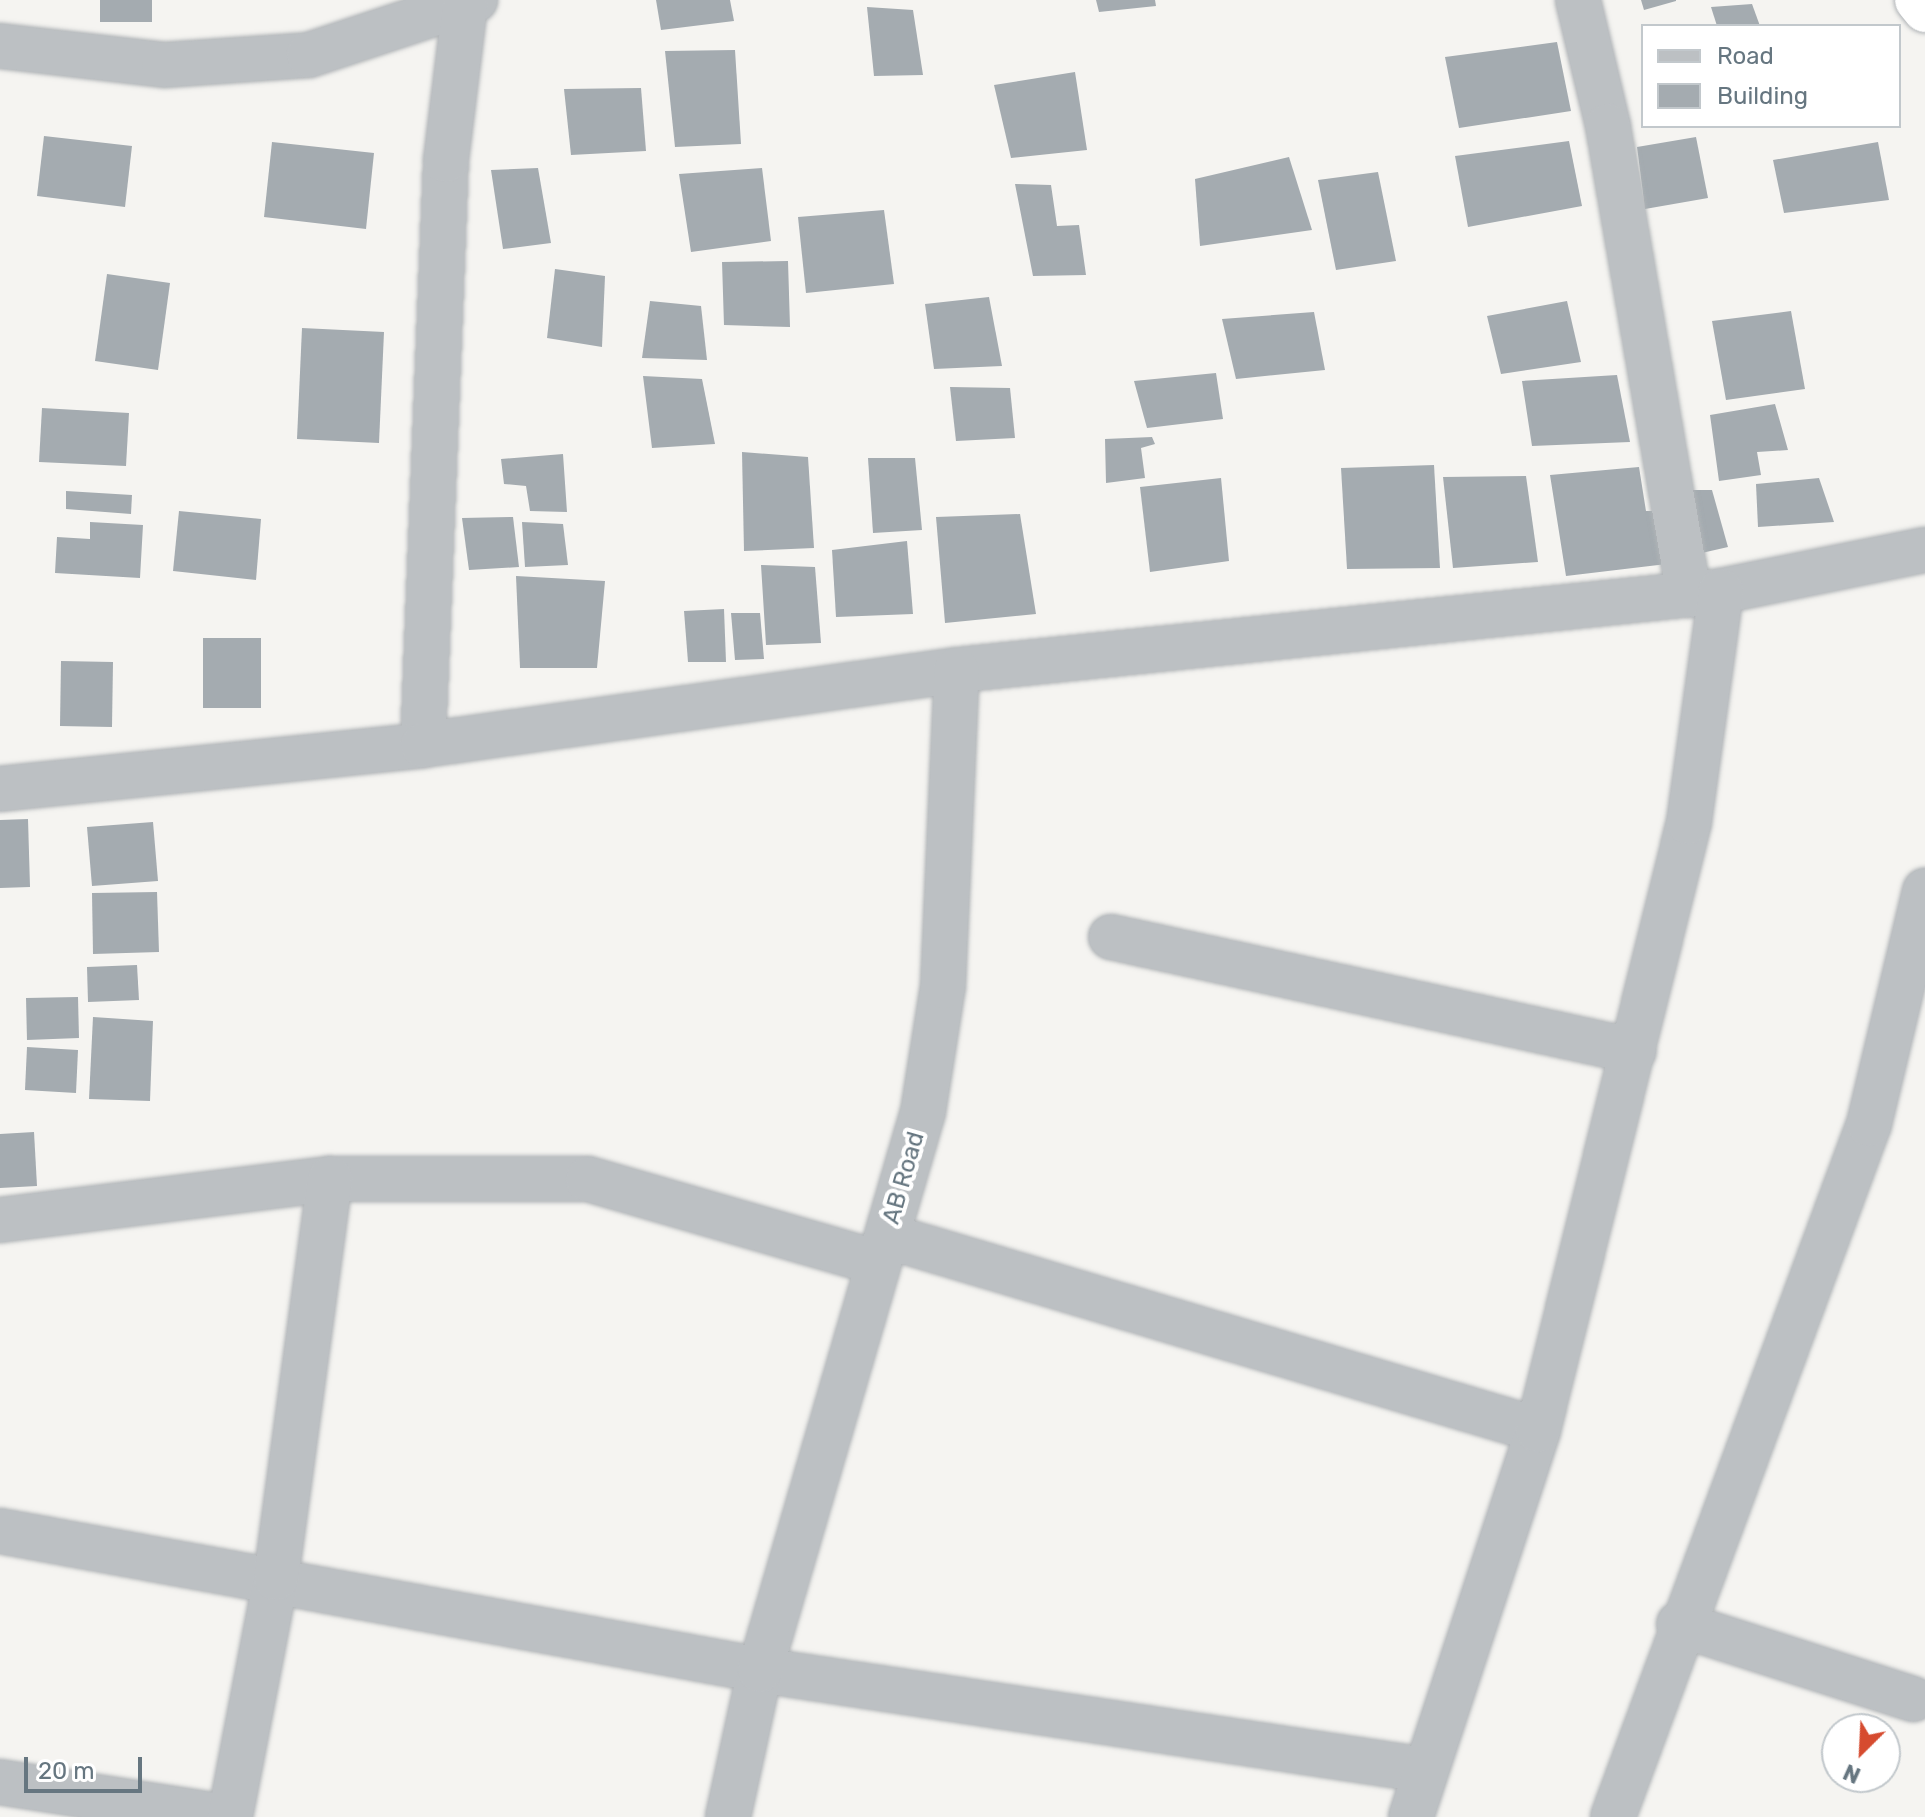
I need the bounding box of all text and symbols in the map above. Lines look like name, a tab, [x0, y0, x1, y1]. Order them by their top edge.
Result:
legend	[1641, 24, 1901, 128]
text: Road	[1717, 42, 1774, 70]
text: Building	[1717, 82, 1808, 110]
street label: AB Road	[877, 1128, 931, 1228]
north arrow	[1821, 1713, 1901, 1793]
scale bar	[28, 1741, 146, 1791]
text: 20 m	[38, 1757, 95, 1785]
text: N	[1839, 1758, 1865, 1789]

